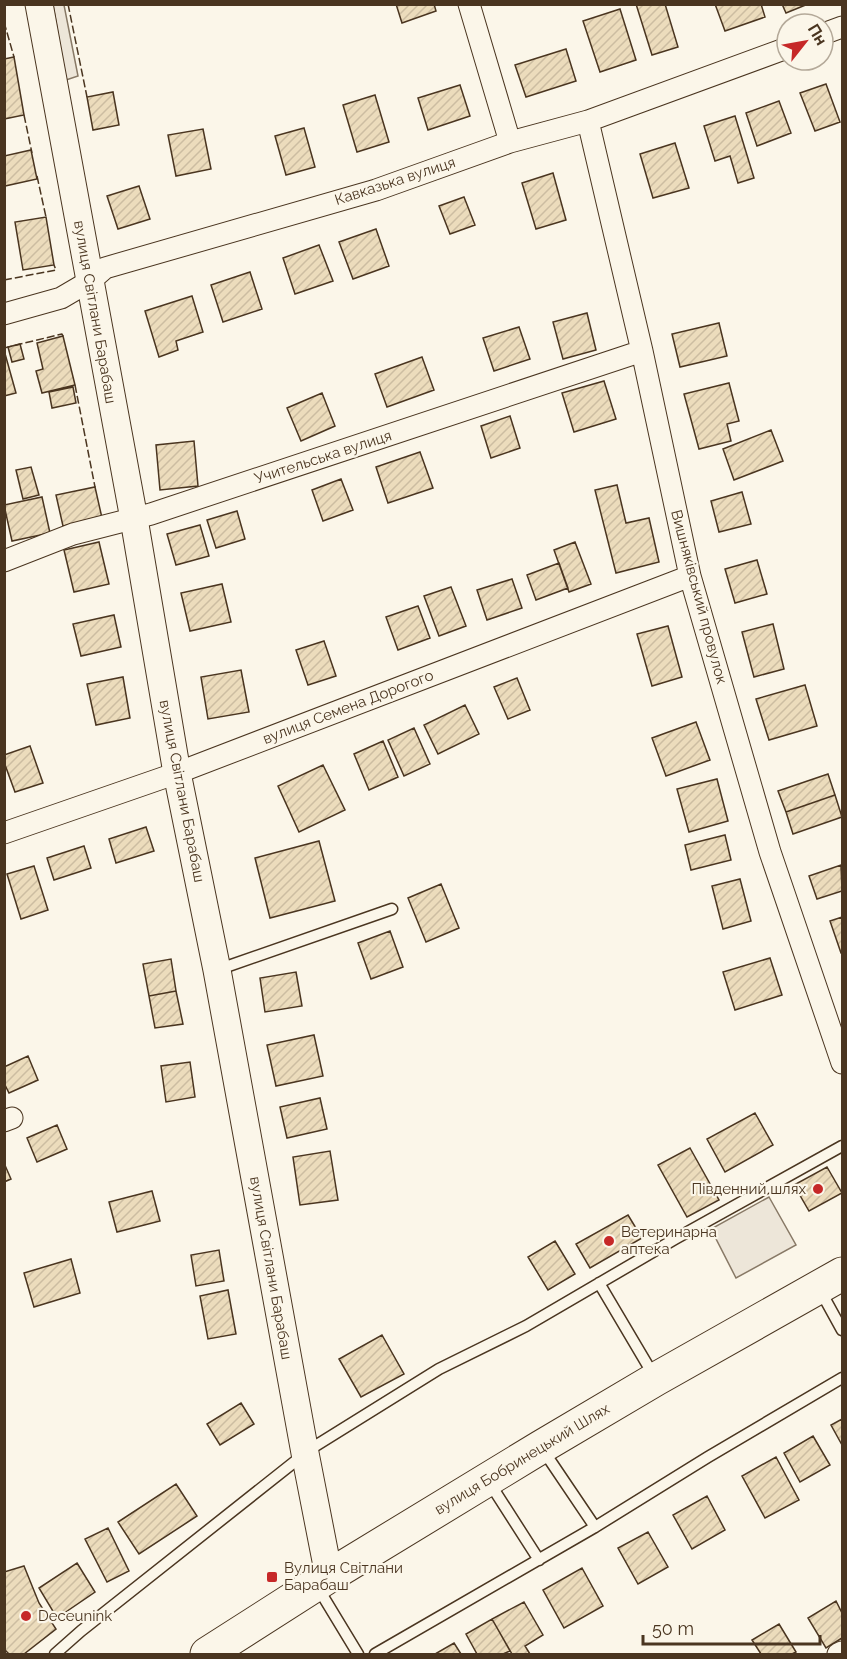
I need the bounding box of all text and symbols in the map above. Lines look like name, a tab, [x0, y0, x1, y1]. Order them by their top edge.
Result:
north arrow	[775, 12, 835, 72]
text: Пн	[804, 21, 831, 49]
street label: Кавказька вулиця	[332, 153, 458, 209]
street label: вулиця Світлани Барабаш	[70, 219, 120, 405]
street label: Учительська вулиця	[252, 426, 394, 488]
street label: Вишняківський провулок	[667, 508, 731, 686]
street label: вулиця Семена Дорогого	[260, 666, 436, 748]
street label: вулиця Світлани Барабаш	[155, 698, 209, 884]
street label: вулиця Світлани Барабаш	[246, 1175, 296, 1361]
place label: Південний шлях	[692, 1180, 806, 1198]
marker: Південний шлях	[811, 1182, 825, 1196]
place label: Ветеринарна аптека	[621, 1223, 717, 1258]
marker: Ветеринарна аптека	[602, 1234, 616, 1248]
street label: вулиця Бобринецький Шлях	[431, 1399, 613, 1518]
place label: Вулиця Світлани Барабаш	[284, 1559, 403, 1594]
marker: Вулиця Світлани Барабаш	[265, 1570, 279, 1584]
place label: Deceunink	[38, 1607, 112, 1625]
scale bar	[643, 1608, 820, 1646]
marker: Deceunink	[19, 1609, 33, 1623]
text: 50 m	[652, 1618, 694, 1639]

